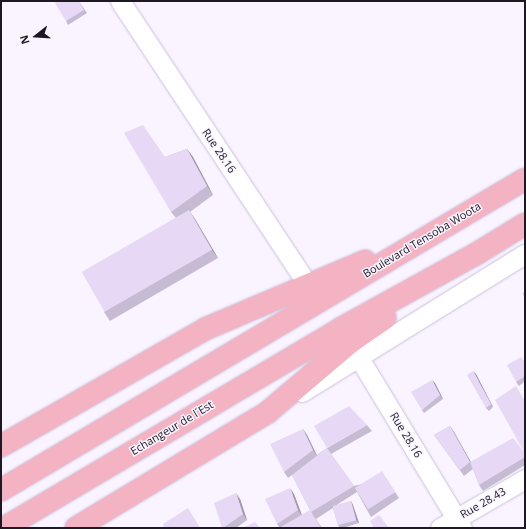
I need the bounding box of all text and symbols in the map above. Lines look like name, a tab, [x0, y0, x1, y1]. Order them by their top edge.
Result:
north arrow	[16, 16, 56, 56]
text: N	[16, 33, 33, 46]
street label: Rue 28.16	[199, 126, 239, 176]
street label: Boulevard Tensoba Woota	[361, 200, 483, 280]
street label: Echangeur de l´Est	[128, 398, 216, 458]
street label: Rue 28.16	[387, 410, 425, 460]
street label: Rue 28.43	[458, 485, 508, 521]

